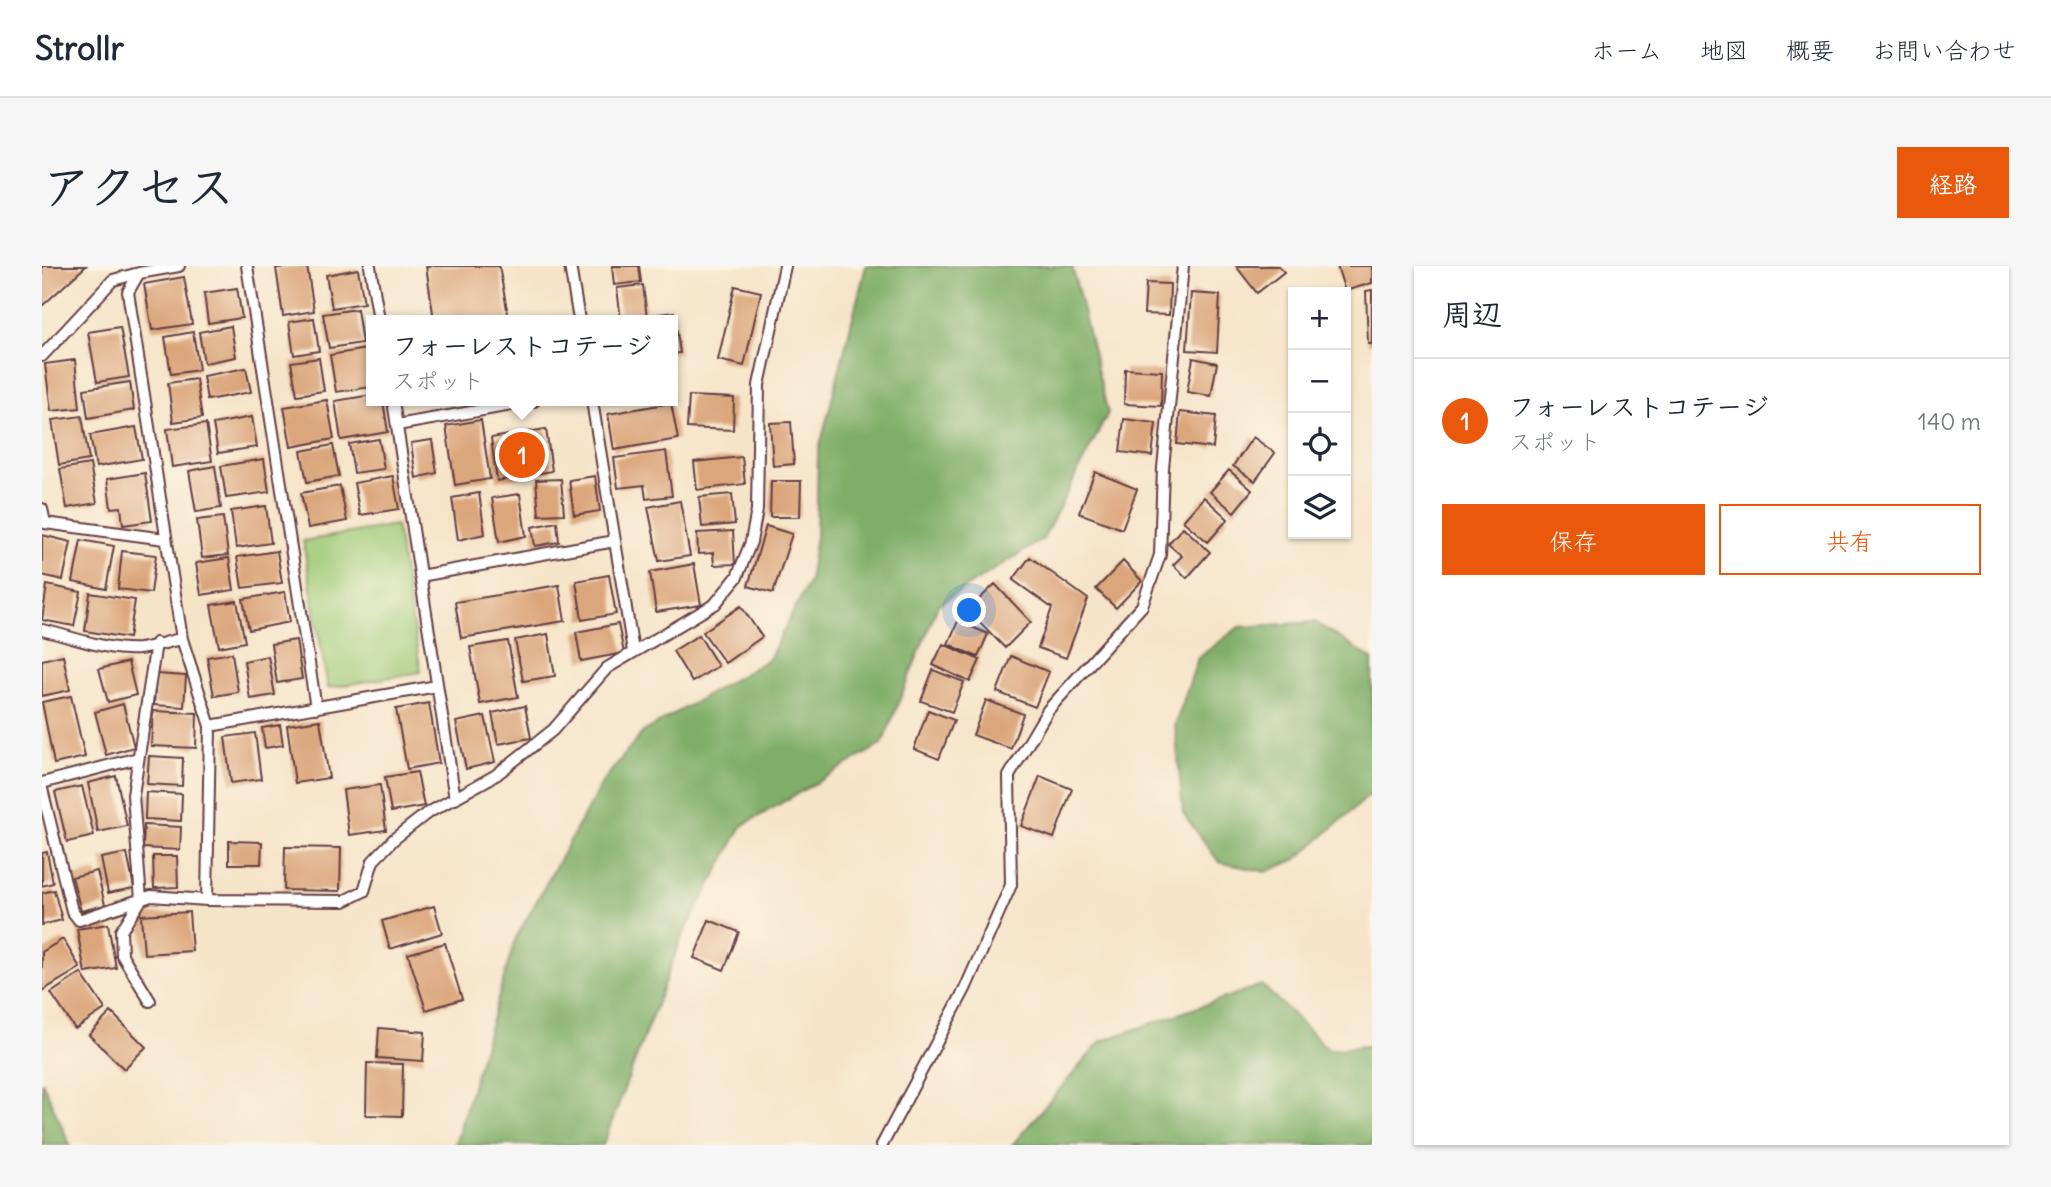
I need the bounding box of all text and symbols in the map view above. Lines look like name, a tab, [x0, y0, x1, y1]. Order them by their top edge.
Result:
text: Strollr	[35, 27, 124, 69]
text: ホーム	[1591, 35, 1662, 65]
text: 地図	[1700, 35, 1748, 65]
text: 概要	[1786, 35, 1834, 65]
text: お問い合わせ	[1872, 35, 2016, 65]
button: 経路	[1897, 147, 2009, 218]
text: アクセス	[42, 156, 235, 217]
map controls	[1288, 287, 1351, 539]
button: +	[1288, 287, 1351, 350]
text: 周辺	[1442, 295, 1502, 333]
popup	[366, 315, 678, 406]
text: フォーレストコテージ	[392, 329, 652, 362]
button: −	[1288, 350, 1351, 413]
text: スポット	[392, 366, 484, 395]
text: フォーレストコテージ	[1509, 390, 1768, 423]
text: 1	[1460, 407, 1470, 436]
text: 140 m	[1918, 407, 1981, 436]
button: locate	[1288, 413, 1351, 476]
text: スポット	[1509, 427, 1601, 456]
pin: 1	[499, 429, 545, 481]
button: layers	[1288, 476, 1351, 539]
button: 保存	[1442, 504, 1705, 575]
button: 共有	[1719, 504, 1981, 575]
your location	[952, 593, 986, 627]

